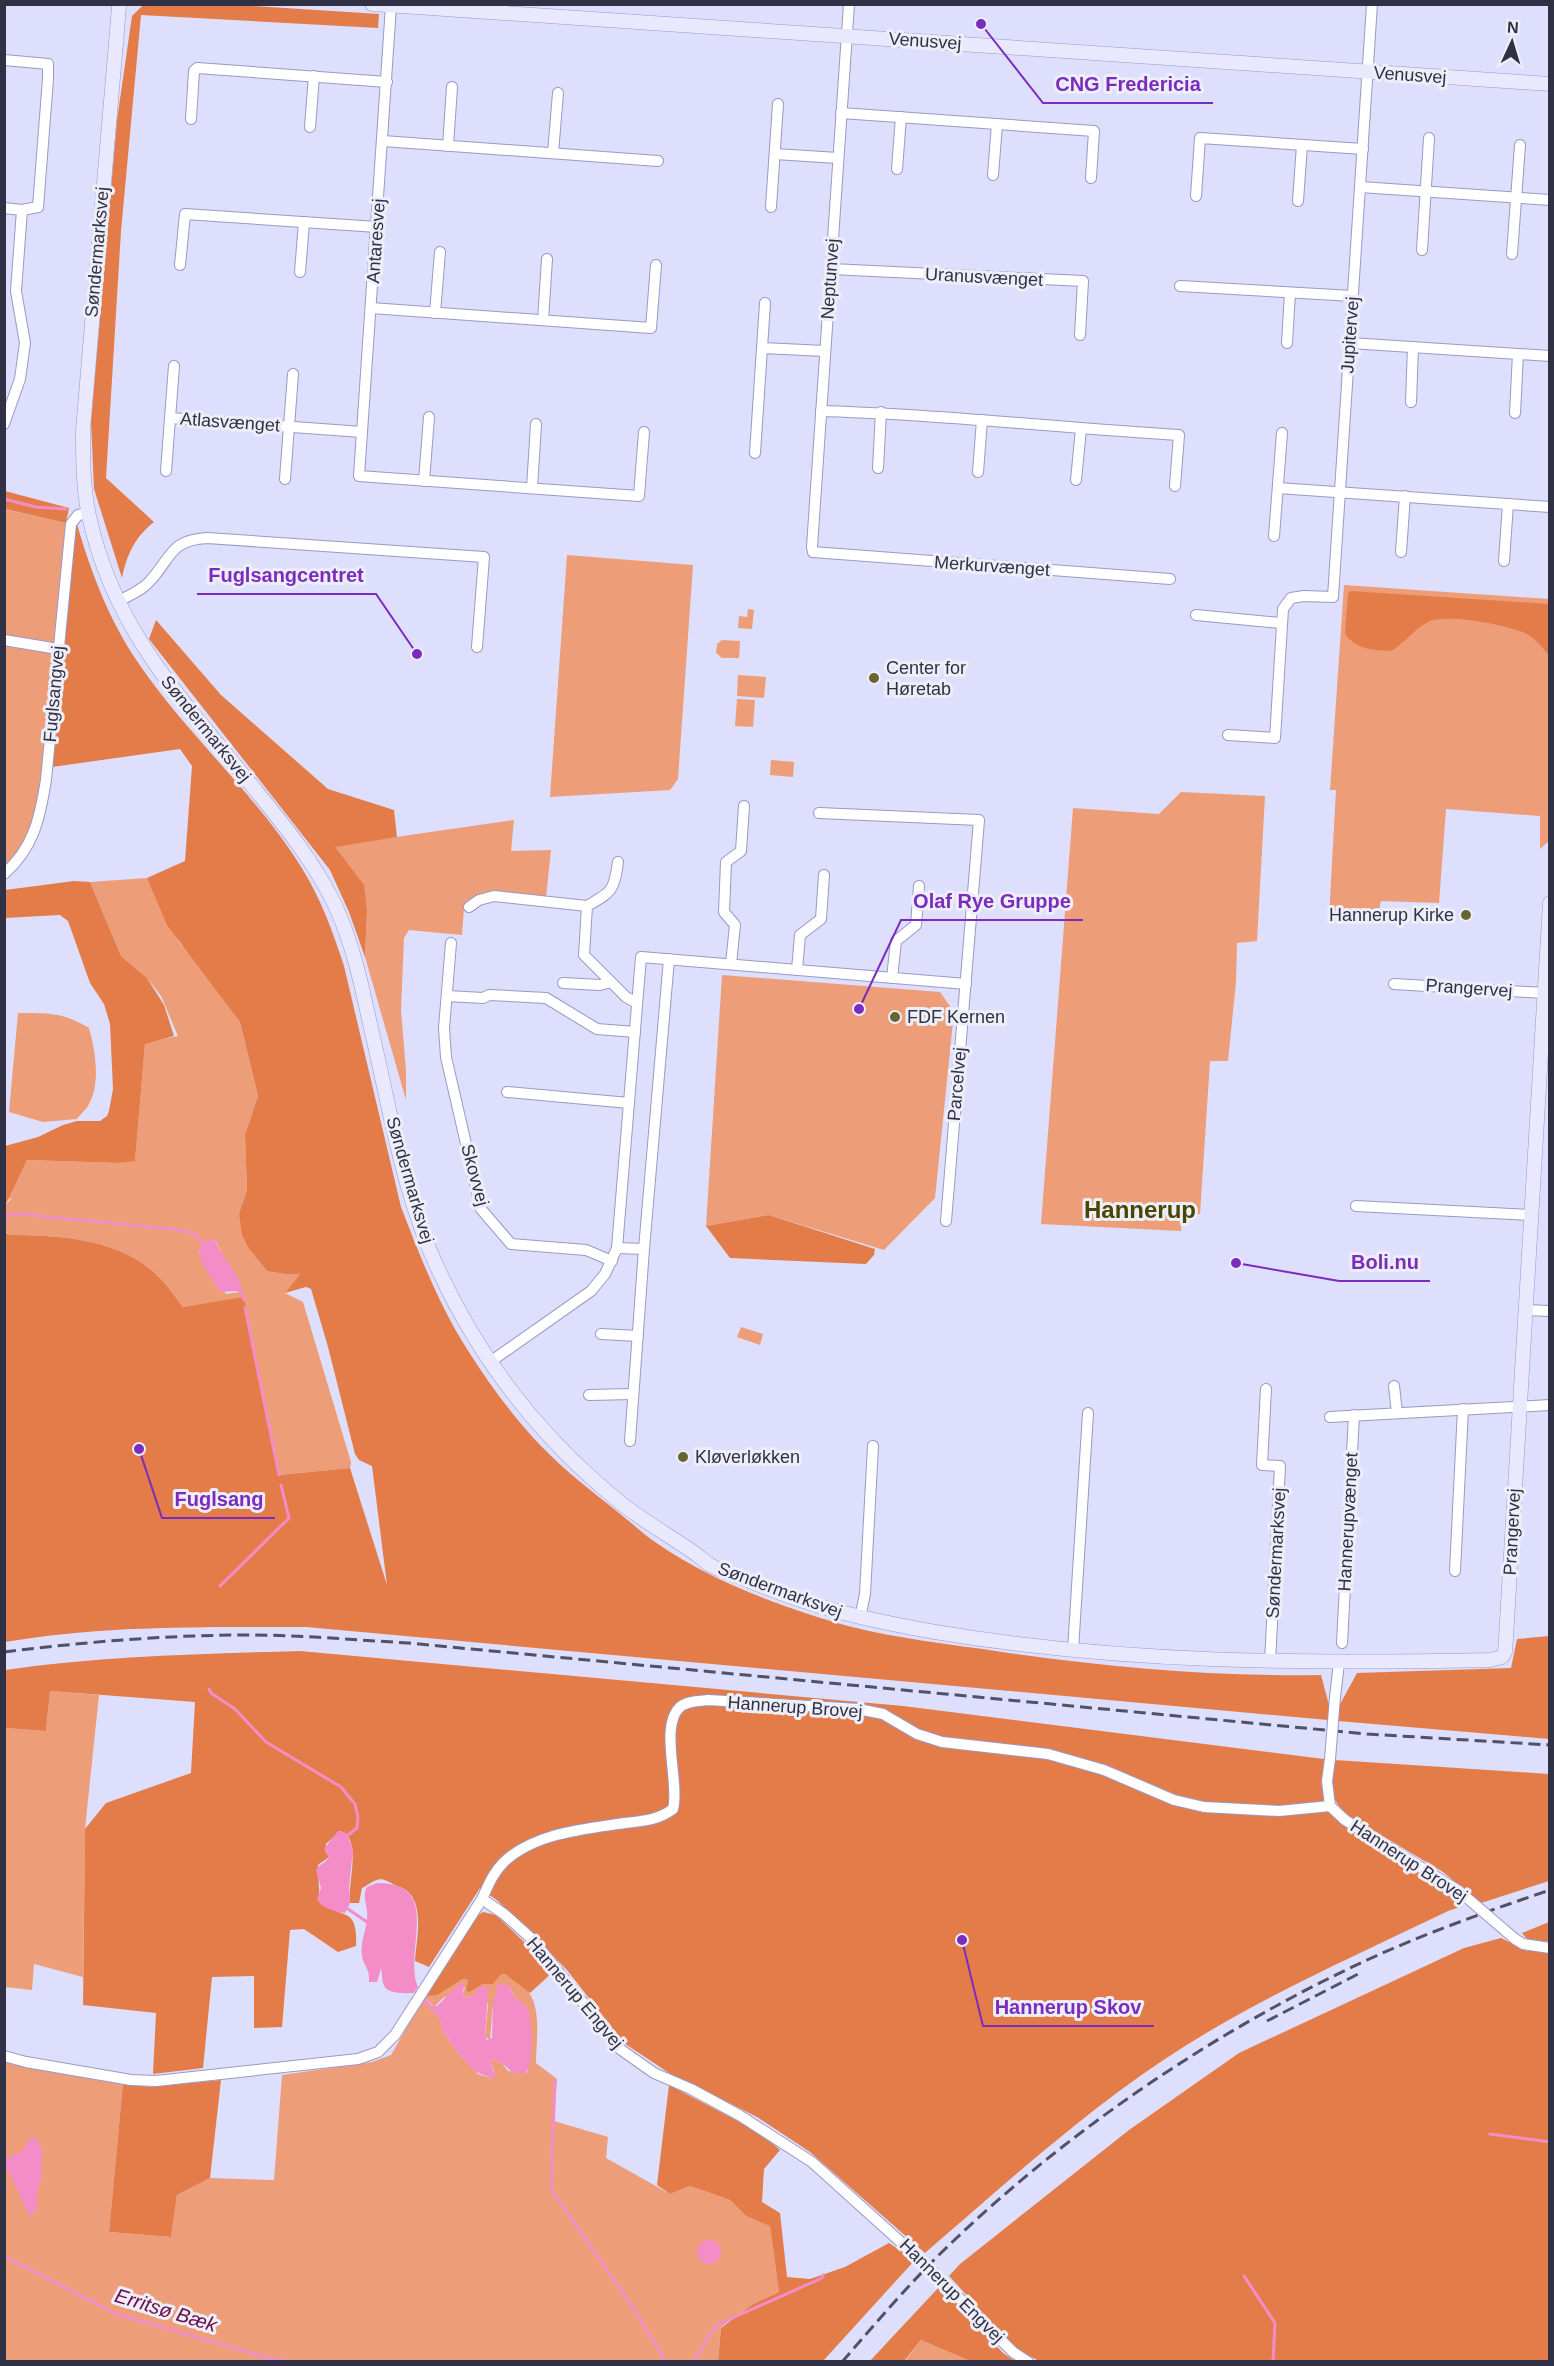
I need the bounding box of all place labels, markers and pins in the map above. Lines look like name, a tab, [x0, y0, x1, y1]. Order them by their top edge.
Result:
callout: CNG Fredericia	[1043, 65, 1213, 103]
callout: Fuglsangcentret	[197, 556, 376, 594]
place label: Center for Høretab	[886, 658, 966, 699]
marker: Center for Høretab	[867, 671, 881, 685]
callout: Olaf Rye Gruppe	[901, 882, 1083, 920]
place label: Hannerup Kirke	[1329, 905, 1454, 925]
marker: Hannerup Kirke	[1459, 908, 1473, 922]
place label: FDF Kernen	[907, 1007, 1005, 1027]
marker: FDF Kernen	[888, 1010, 902, 1024]
callout: Boli.nu	[1339, 1243, 1430, 1281]
place label: Kløverløkken	[695, 1447, 800, 1467]
marker: Kløverløkken	[676, 1450, 690, 1464]
callout: Fuglsang	[162, 1480, 275, 1518]
callout: Hannerup Skov	[983, 1988, 1154, 2026]

